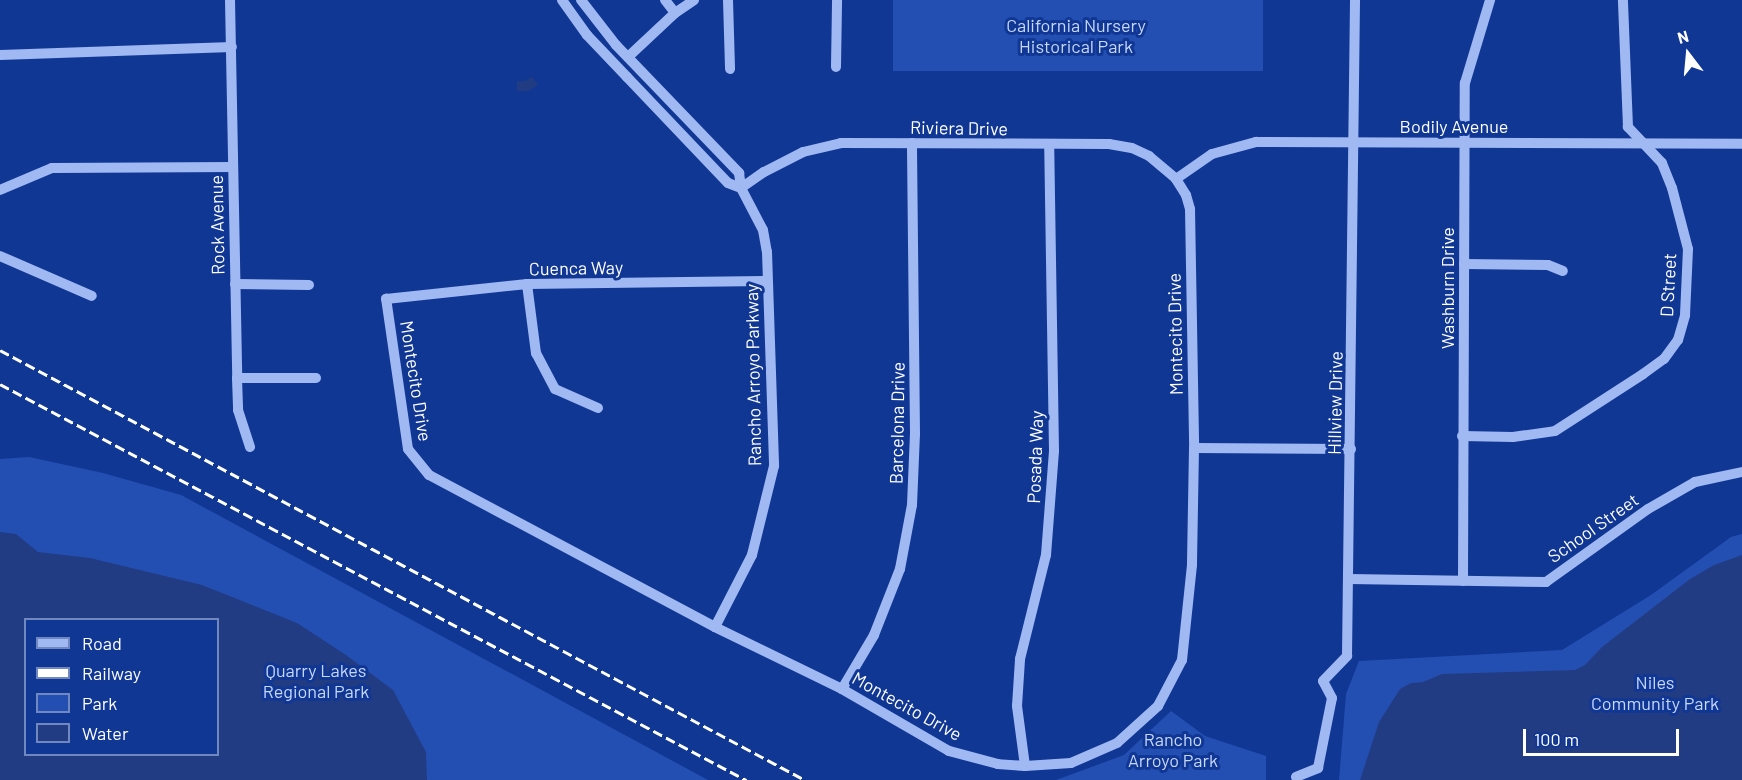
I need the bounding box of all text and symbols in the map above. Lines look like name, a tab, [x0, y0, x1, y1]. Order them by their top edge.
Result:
park label: California Nursery Historical Park	[1006, 15, 1146, 57]
north arrow	[1658, 24, 1718, 84]
text: N	[1675, 26, 1691, 47]
street label: Bodily Avenue	[1400, 115, 1508, 137]
street label: Riviera Drive	[910, 116, 1008, 140]
street label: Rock Avenue	[205, 175, 229, 275]
street label: Washburn Drive	[1436, 227, 1458, 349]
street label: D Street	[1656, 253, 1680, 317]
street label: Cuenca Way	[529, 256, 623, 280]
street label: Montecito Drive	[1163, 273, 1187, 395]
street label: Rancho Arroyo Parkway	[741, 284, 765, 466]
street label: Montecito Drive	[396, 319, 436, 443]
street label: Hillview Drive	[1323, 351, 1347, 455]
street label: Barcelona Drive	[885, 362, 909, 484]
street label: Posada Way	[1023, 410, 1047, 504]
street label: School Street	[1543, 489, 1643, 567]
legend	[24, 618, 219, 756]
text: Road	[82, 632, 122, 654]
park label: Quarry Lakes Regional Park	[263, 660, 369, 702]
text: Railway	[82, 662, 141, 684]
street label: Montecito Drive	[848, 667, 966, 745]
park label: Niles Community Park	[1591, 672, 1719, 714]
text: Park	[82, 692, 117, 714]
scale bar	[1526, 717, 1682, 755]
text: Water	[82, 722, 129, 744]
text: 100 m	[1534, 728, 1579, 750]
park label: Rancho Arroyo Park	[1128, 729, 1218, 771]

